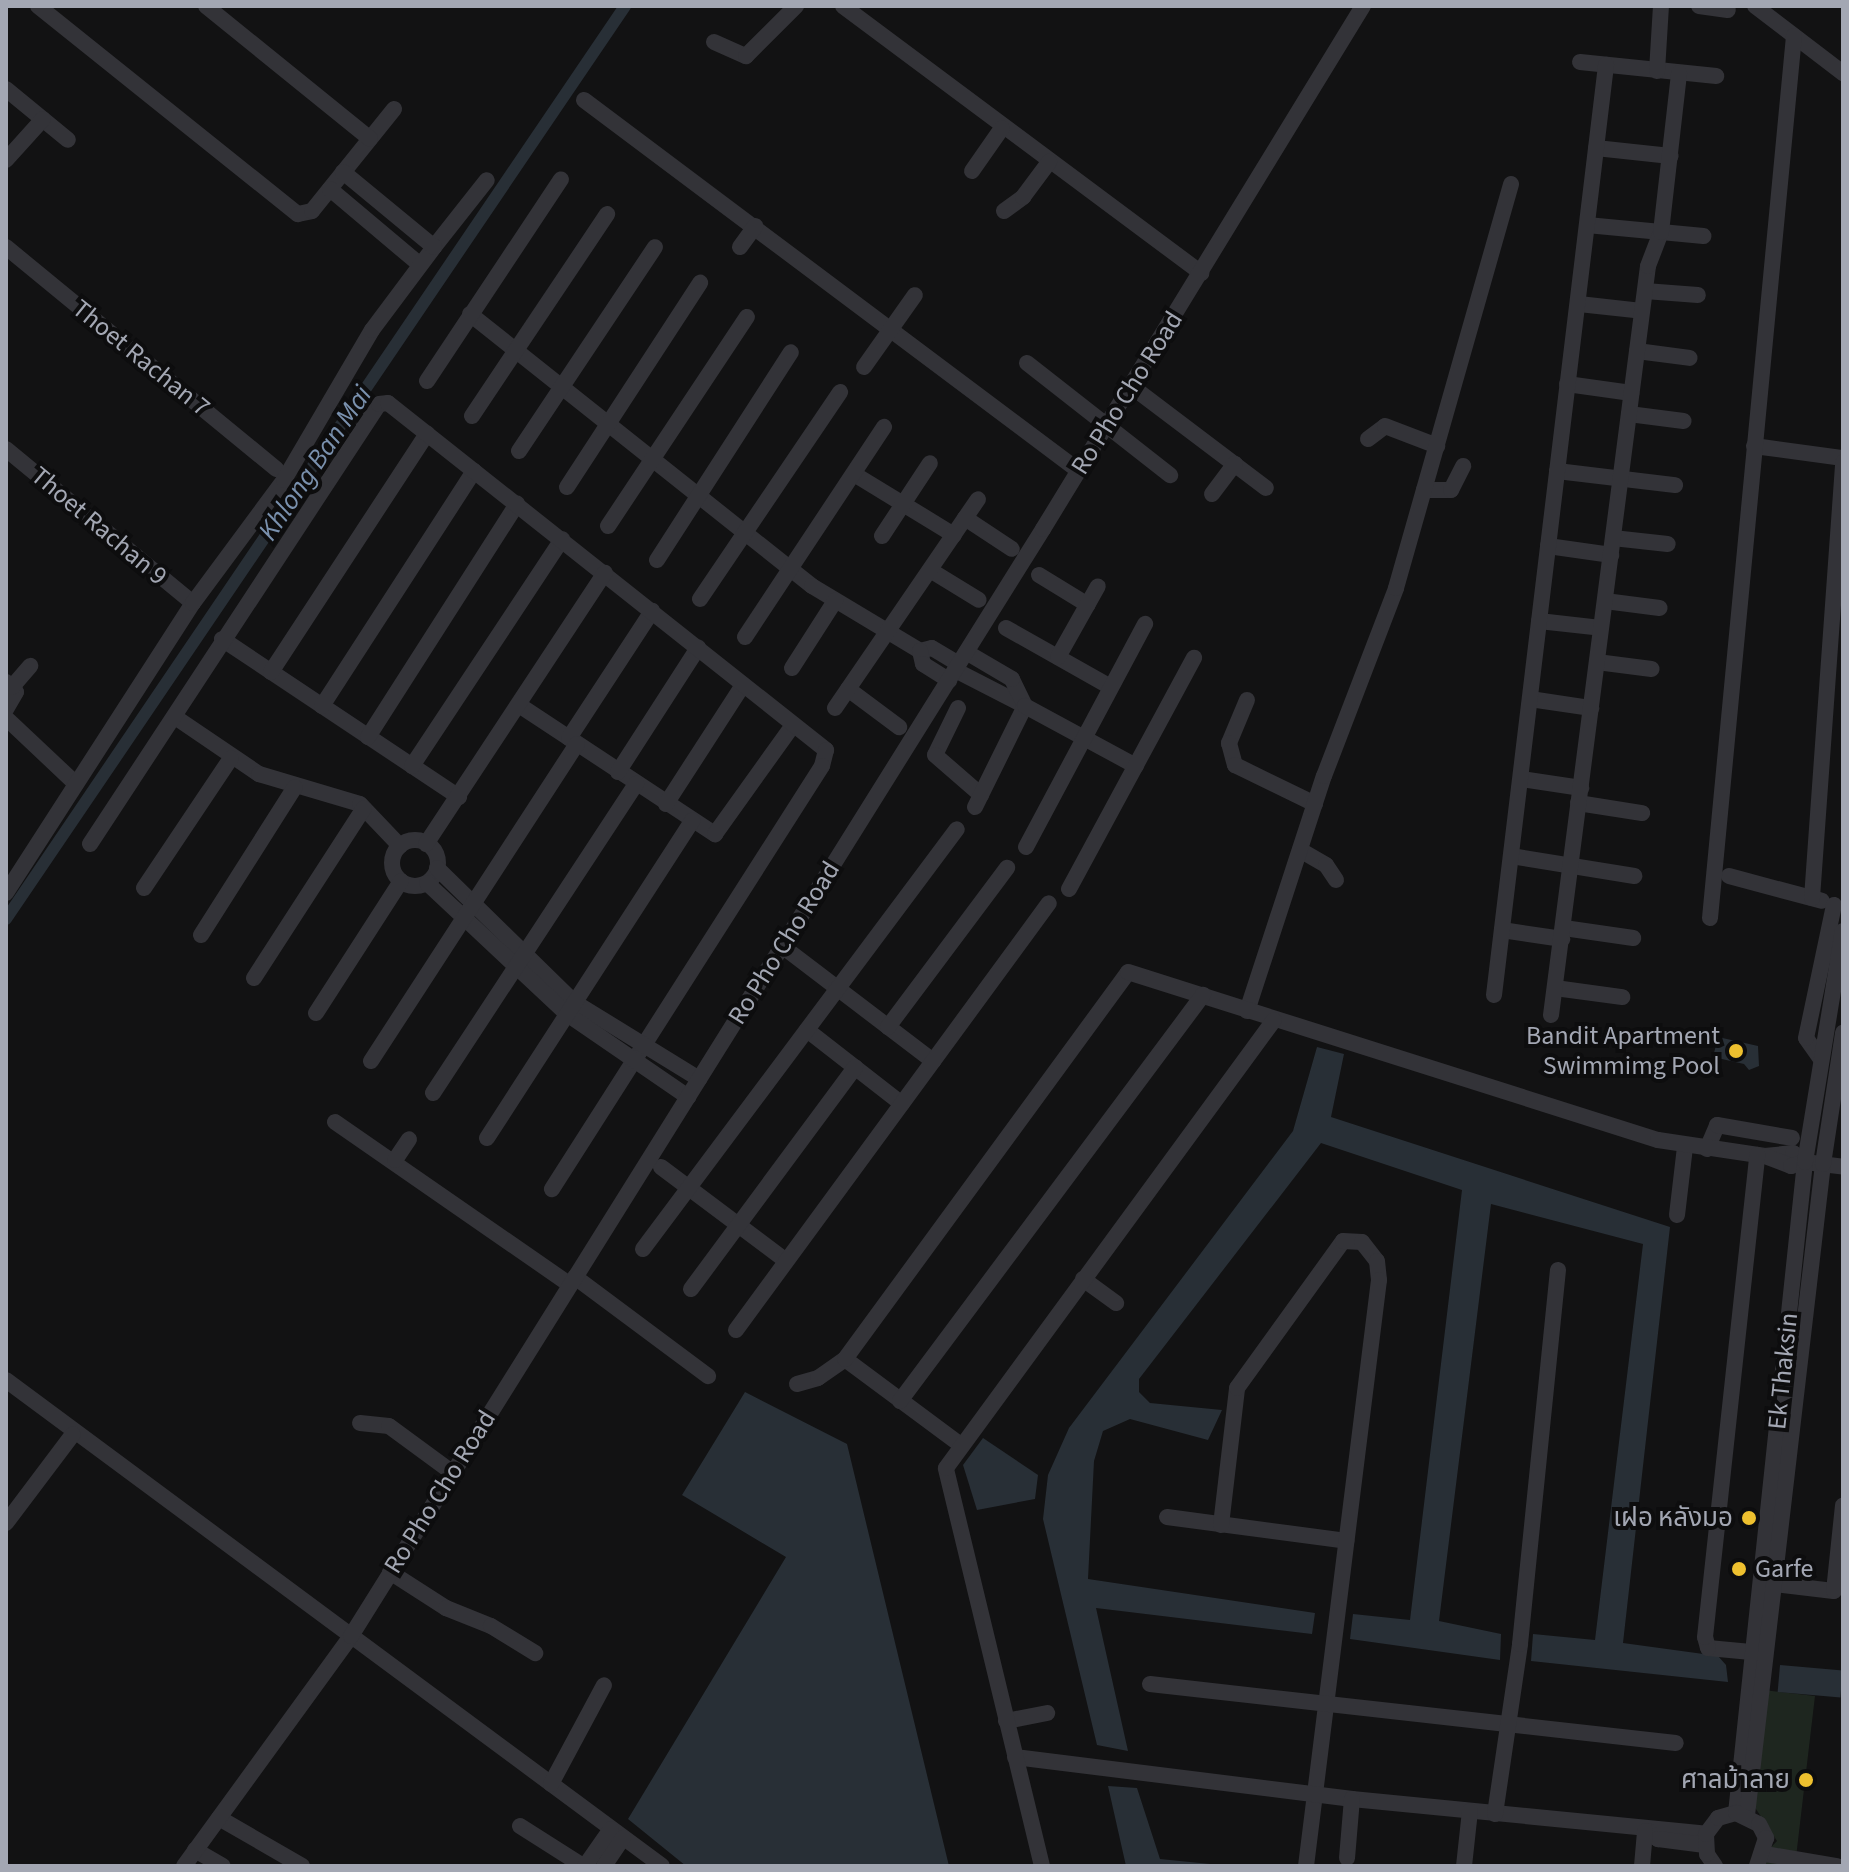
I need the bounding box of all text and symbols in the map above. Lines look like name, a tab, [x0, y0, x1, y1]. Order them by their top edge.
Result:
street label: Thoet Rachan 7	[66, 293, 216, 423]
street label: Ro Pho Cho Road	[1064, 306, 1190, 480]
water label: Khlong Ban Mai	[251, 379, 379, 547]
street label: Thoet Rachan 9	[25, 460, 173, 592]
street label: Ro Pho Cho Road	[721, 856, 847, 1030]
place label: Bandit Apartment Swimmimg Pool	[1526, 1020, 1720, 1082]
marker: Bandit Apartment Swimmimg Pool	[1727, 1042, 1745, 1060]
street label: Ek Thaksin	[1761, 1311, 1805, 1431]
street label: Ro Pho Cho Road	[377, 1405, 503, 1579]
place label: เฝอ หลังมอ	[1613, 1502, 1733, 1534]
marker: เฝอ หลังมอ	[1740, 1509, 1758, 1527]
place label: Garfe	[1755, 1553, 1813, 1585]
marker: Garfe	[1730, 1560, 1748, 1578]
place label: ศาลม้าลาย	[1681, 1764, 1790, 1796]
marker: ศาลม้าลาย	[1797, 1771, 1815, 1789]

